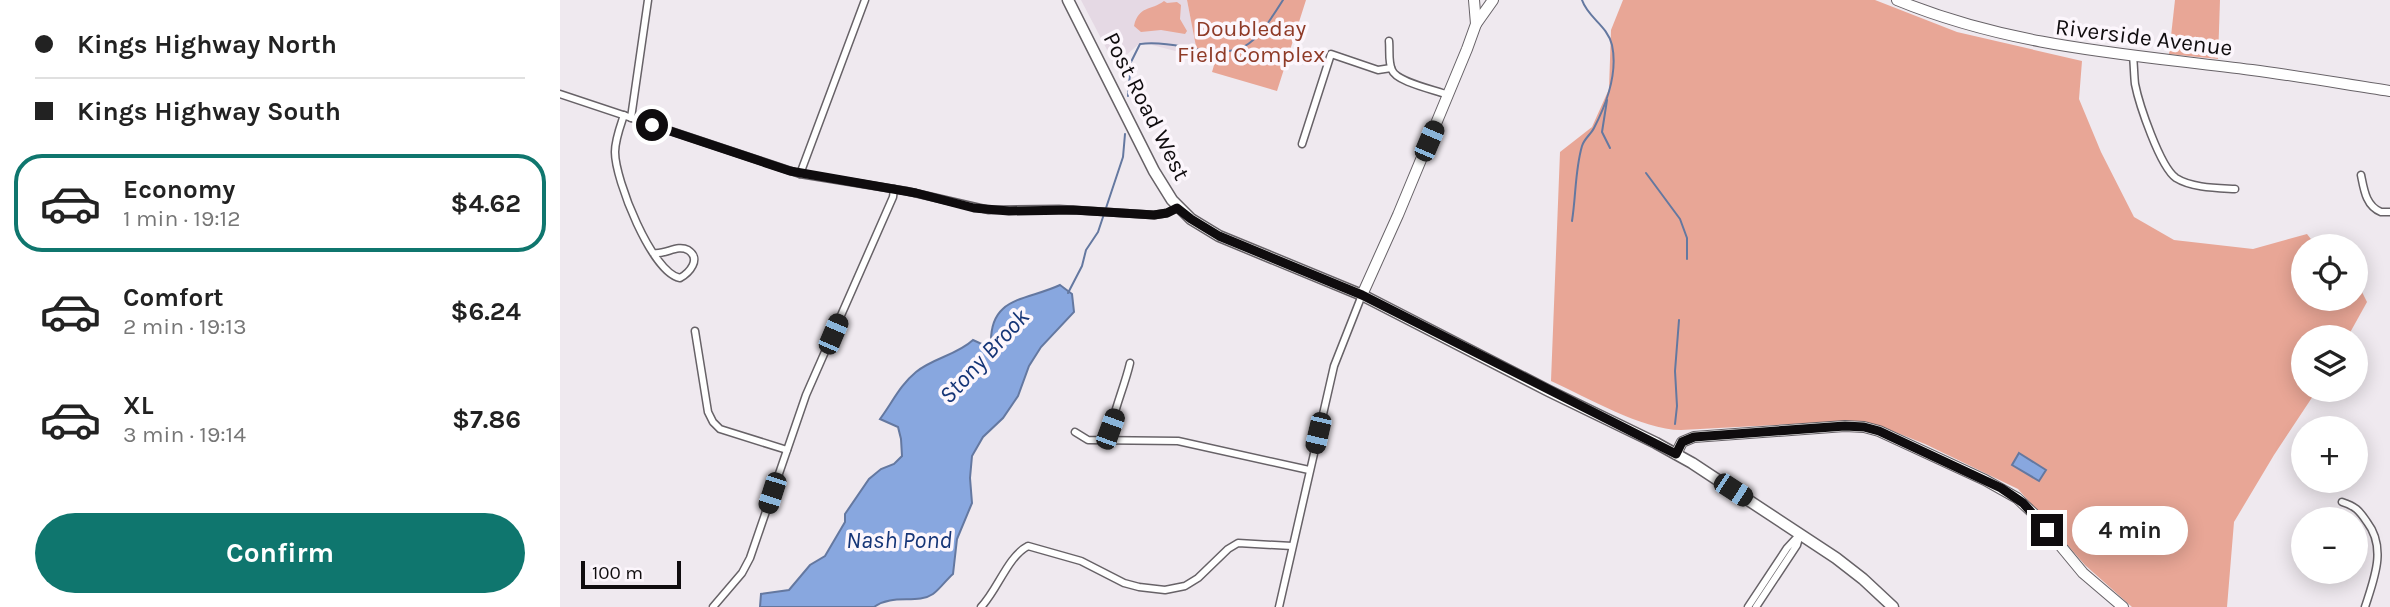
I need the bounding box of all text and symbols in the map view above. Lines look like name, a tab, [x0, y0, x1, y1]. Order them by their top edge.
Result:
street label: Riverside Avenue	[2054, 13, 2234, 62]
park label: Doubleday Field Complex	[1177, 15, 1325, 68]
street label: Post Road West	[1098, 28, 1196, 185]
text: Kings Highway North	[77, 29, 337, 60]
text: Kings Highway South	[77, 96, 341, 127]
route start	[636, 109, 668, 141]
car	[1412, 118, 1447, 164]
icon: car	[39, 172, 102, 235]
text: Economy	[123, 174, 235, 205]
text: $4.62	[451, 188, 521, 219]
text: 1 min · 19:12	[123, 205, 241, 232]
map controls	[2291, 234, 2368, 584]
button: locate	[2291, 234, 2368, 311]
icon: car	[39, 280, 102, 343]
text: Comfort	[123, 282, 224, 313]
text: $6.24	[451, 296, 521, 327]
water label: Stony Brook	[933, 302, 1035, 409]
car	[816, 311, 851, 357]
text: 2 min · 19:13	[123, 313, 247, 340]
button: layers	[2291, 325, 2368, 402]
icon: car	[39, 388, 102, 451]
text: XL	[123, 390, 154, 421]
text: $7.86	[452, 404, 521, 435]
car	[1093, 406, 1128, 452]
car	[1304, 410, 1333, 456]
button: +	[2291, 416, 2368, 493]
text: 3 min · 19:14	[123, 421, 246, 448]
car	[756, 470, 789, 516]
car	[1710, 470, 1757, 510]
callout: 4 min	[2072, 505, 2187, 554]
button: −	[2291, 507, 2368, 584]
button: Confirm	[35, 513, 525, 593]
route end	[2031, 514, 2063, 546]
text: 4 min	[2098, 517, 2162, 544]
water label: Nash Pond	[846, 526, 952, 554]
scale bar	[581, 558, 681, 590]
text: 100 m	[592, 562, 643, 584]

